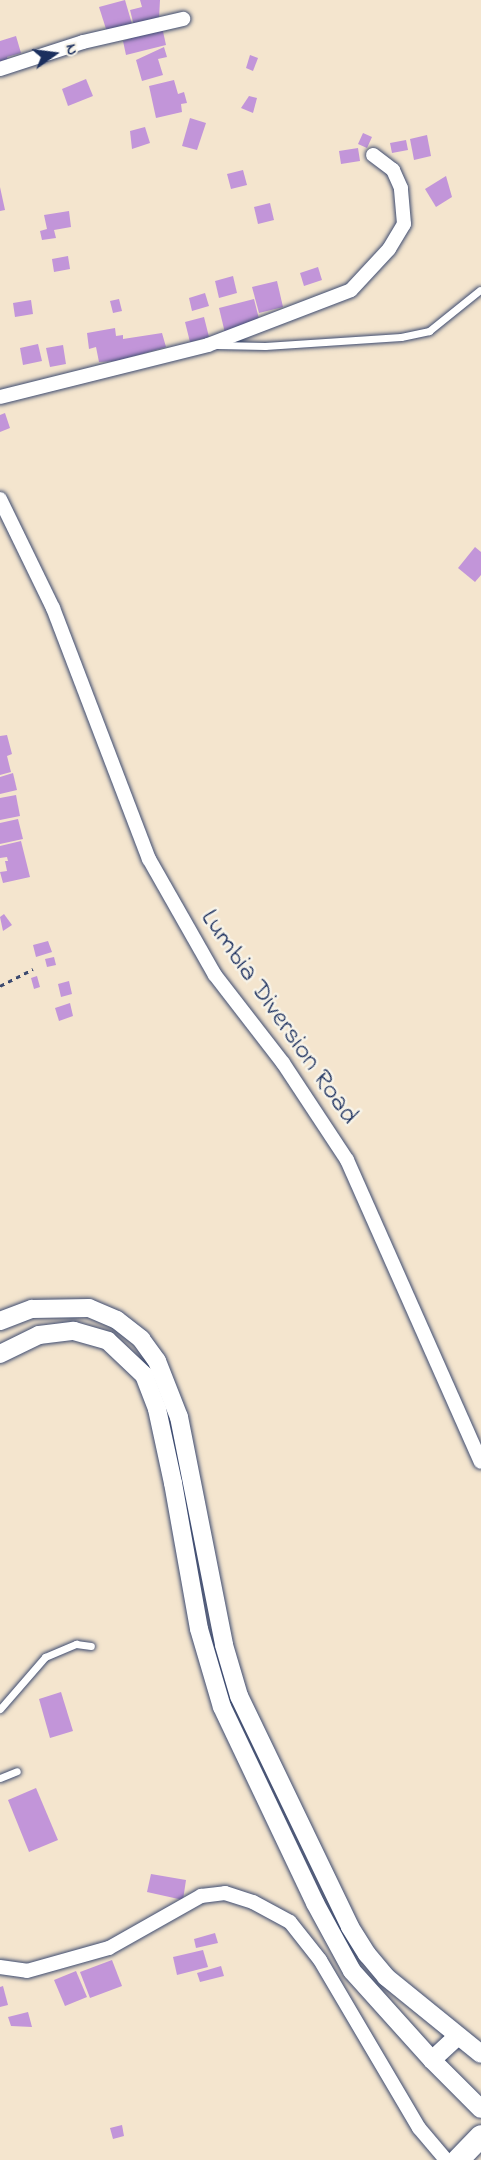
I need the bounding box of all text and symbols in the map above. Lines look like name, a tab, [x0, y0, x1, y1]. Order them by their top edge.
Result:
north arrow	[24, 24, 84, 84]
text: N	[59, 41, 84, 58]
street label: Lumbia Diversion Road	[193, 903, 365, 1131]

